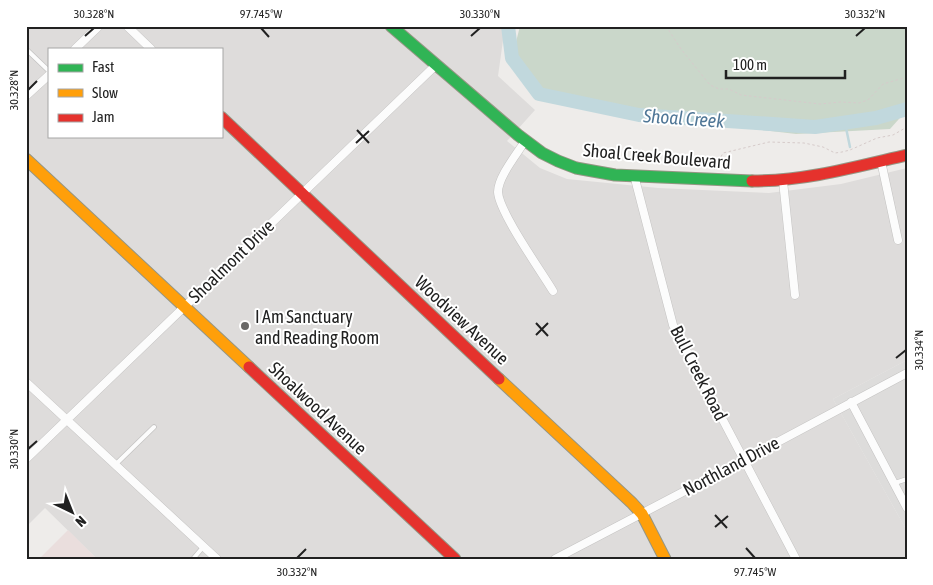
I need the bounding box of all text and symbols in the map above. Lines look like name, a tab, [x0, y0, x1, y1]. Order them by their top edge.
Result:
text: 30.328°N	[74, 7, 114, 21]
text: 97.745°W	[240, 7, 282, 21]
text: 30.330°N	[460, 7, 500, 21]
text: 30.332°N	[845, 7, 885, 21]
legend	[48, 48, 222, 138]
scale bar	[726, 48, 844, 80]
text: 100 m	[733, 56, 767, 73]
text: Fast	[92, 58, 114, 75]
text: 30.328°N	[7, 70, 21, 110]
text: Slow	[92, 84, 118, 101]
water label: Shoal Creek	[642, 104, 726, 132]
text: Jam	[92, 108, 115, 125]
street label: Shoal Creek Boulevard	[582, 139, 732, 173]
street label: Shoalmont Drive	[184, 215, 278, 307]
street label: Woodview Avenue	[411, 271, 513, 369]
place label: I Am Sanctuary and Reading Room	[255, 306, 379, 348]
marker: I Am Sanctuary and Reading Room	[239, 320, 251, 332]
street label: Bull Creek Road	[666, 322, 732, 424]
text: 30.334°N	[912, 330, 926, 370]
street label: Shoalwood Avenue	[265, 357, 371, 459]
text: 30.330°N	[7, 429, 21, 469]
street label: Northland Drive	[679, 432, 783, 500]
north arrow	[48, 488, 98, 538]
text: N	[72, 513, 89, 530]
text: 30.332°N	[277, 565, 317, 579]
text: 97.745°W	[734, 565, 776, 579]

